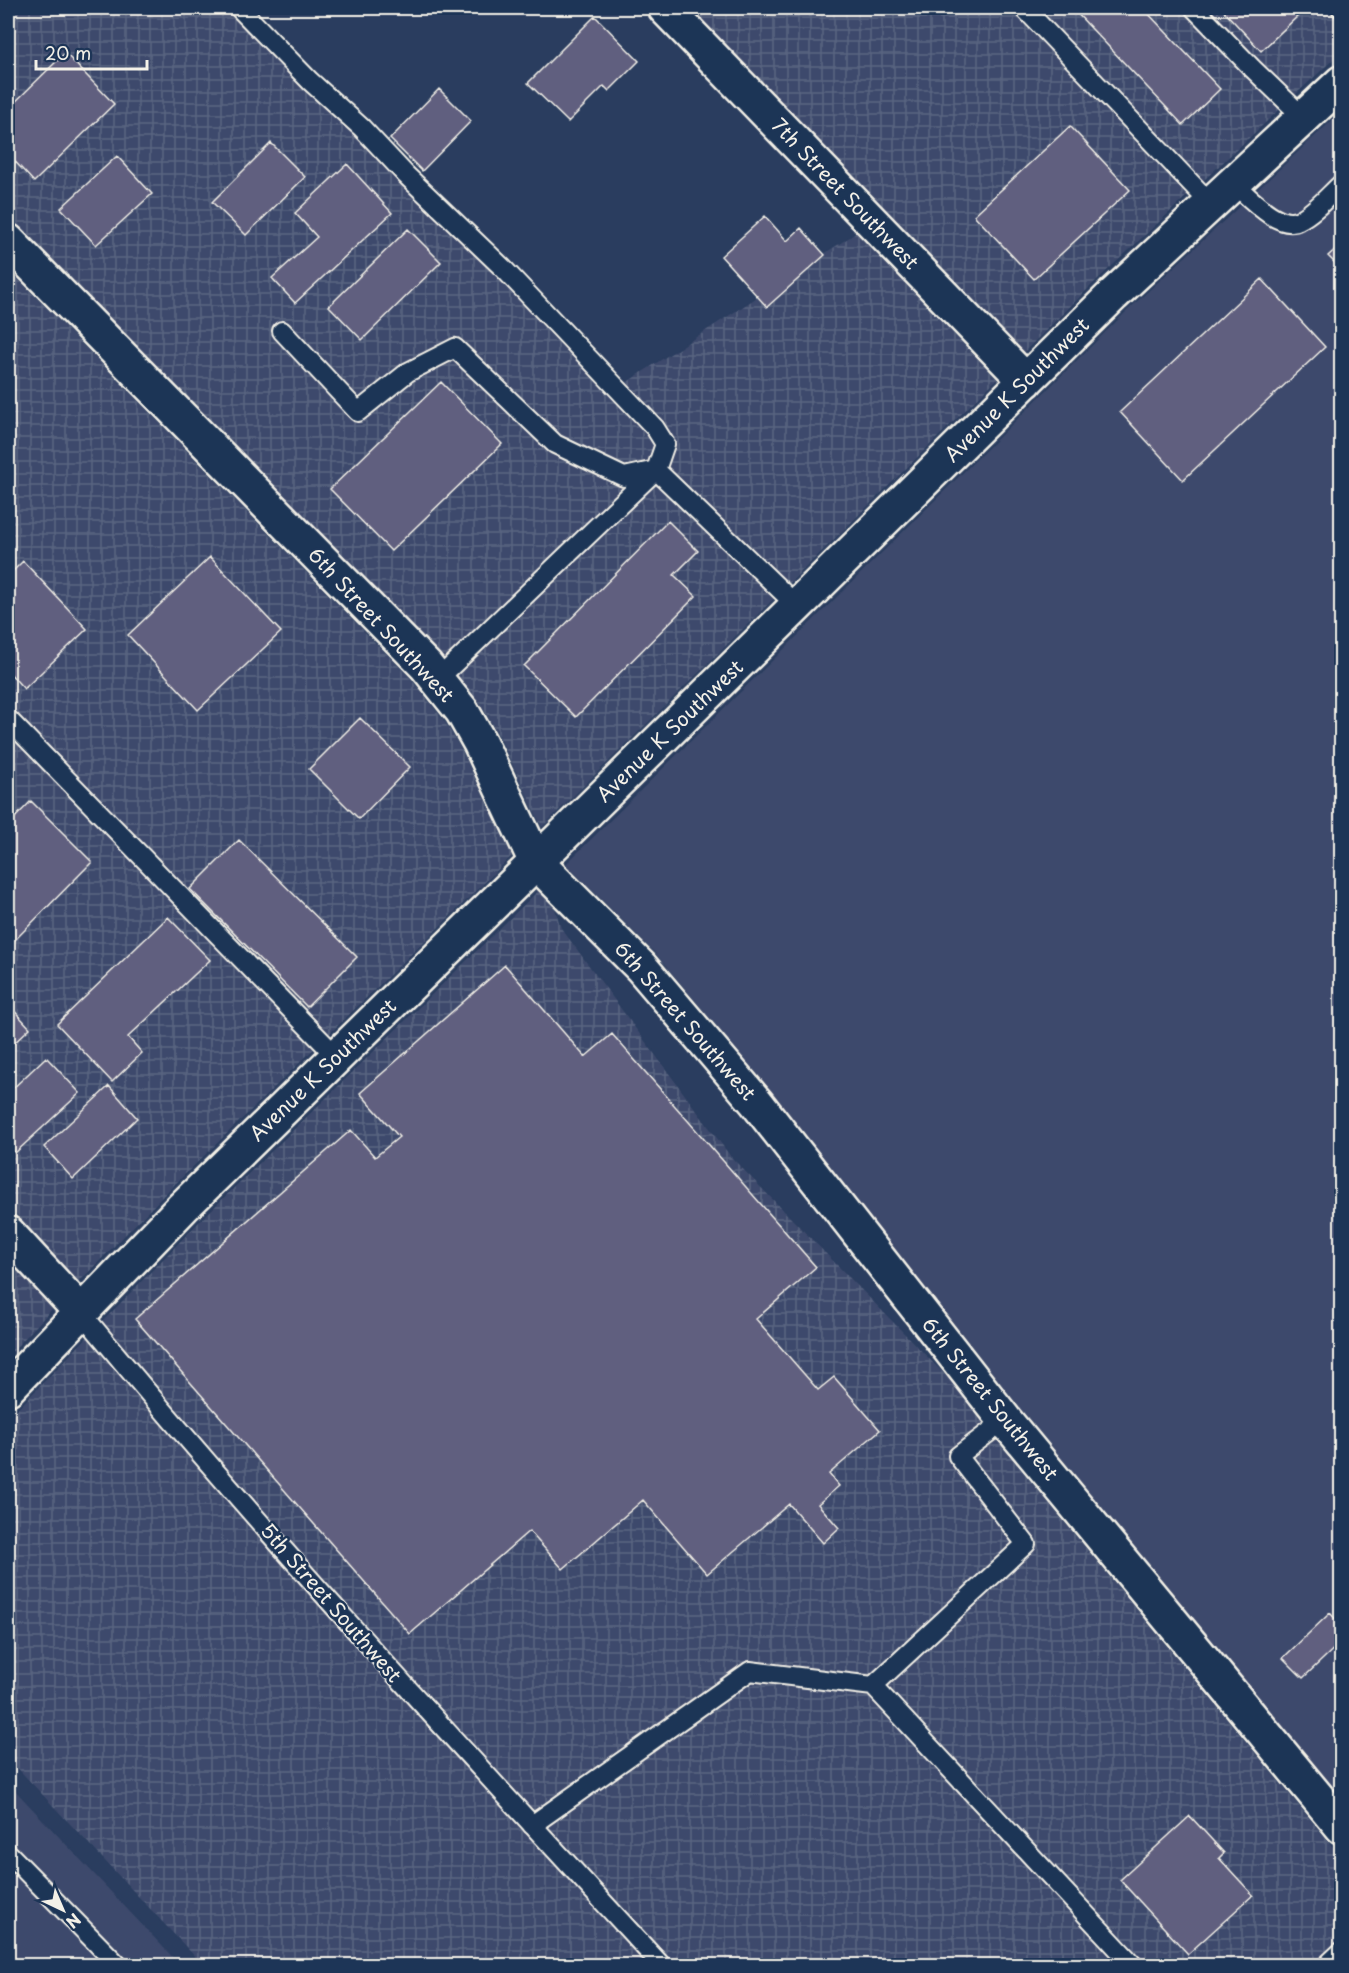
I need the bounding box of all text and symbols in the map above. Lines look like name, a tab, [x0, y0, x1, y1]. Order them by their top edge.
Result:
scale bar	[36, 33, 147, 71]
text: 20 m	[45, 39, 91, 66]
street label: 7th Street Southwest	[765, 111, 926, 276]
street label: Avenue K Southwest	[937, 310, 1096, 468]
street label: 6th Street Southwest	[302, 540, 462, 709]
street label: Avenue K Southwest	[589, 652, 750, 808]
street label: 6th Street Southwest	[608, 934, 764, 1107]
street label: Avenue K Southwest	[242, 991, 403, 1147]
street label: 6th Street Southwest	[915, 1310, 1066, 1487]
street label: 5th Street Southwest	[254, 1516, 409, 1689]
north arrow	[33, 1880, 93, 1940]
text: N	[61, 1908, 87, 1935]

